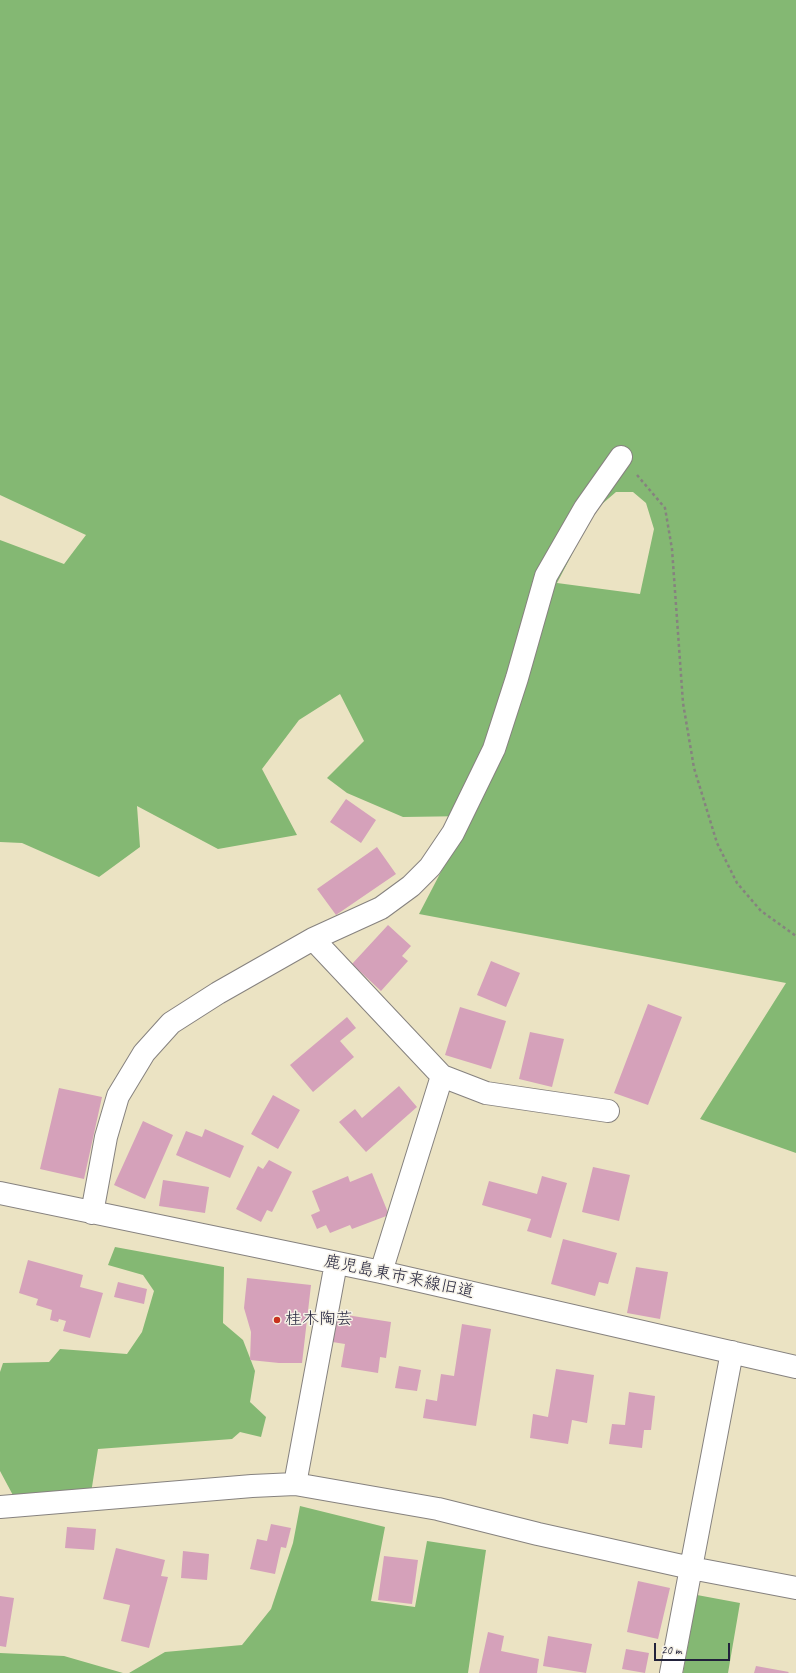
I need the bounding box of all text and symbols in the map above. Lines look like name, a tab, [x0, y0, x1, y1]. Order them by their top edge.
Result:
street label: 鹿児島東市来線旧道	[322, 1251, 476, 1303]
place label: 桂木陶芸	[285, 1310, 353, 1330]
marker: 桂木陶芸	[272, 1315, 282, 1325]
scale bar	[656, 1635, 732, 1661]
text: 20 m	[661, 1642, 681, 1658]

